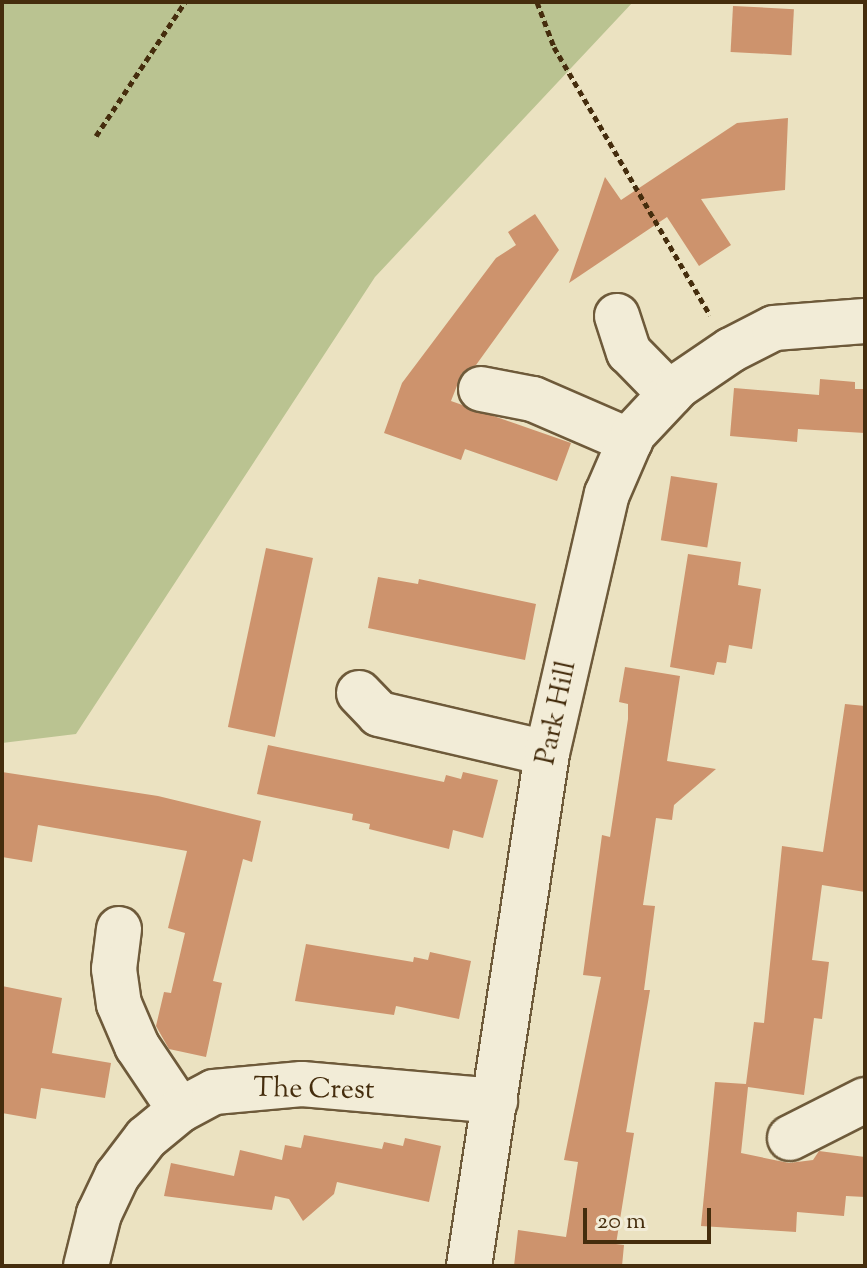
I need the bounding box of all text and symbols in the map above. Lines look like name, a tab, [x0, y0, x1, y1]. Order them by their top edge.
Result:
street label: Park Hill	[530, 658, 584, 768]
street label: The Crest	[253, 1072, 375, 1108]
scale bar	[587, 1192, 715, 1242]
text: 20 m	[597, 1205, 646, 1239]

